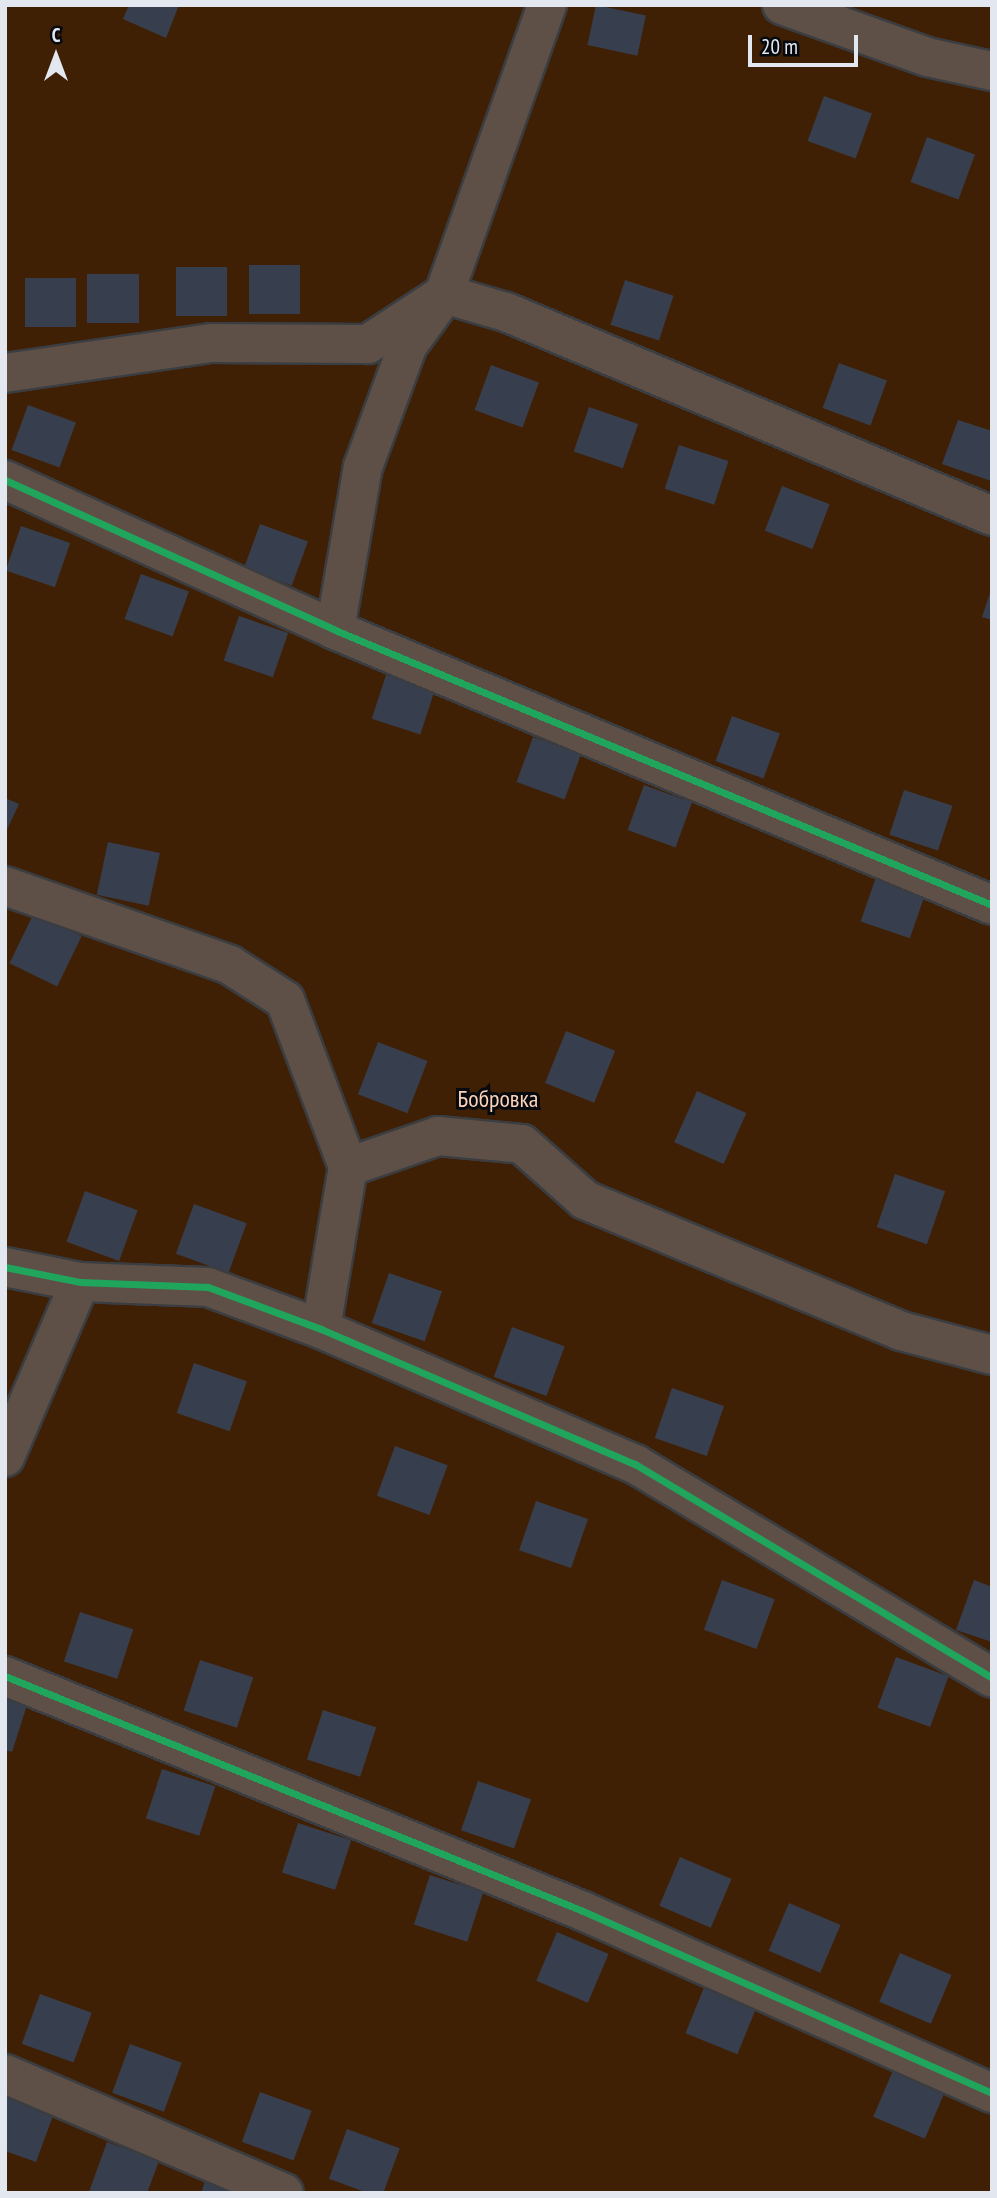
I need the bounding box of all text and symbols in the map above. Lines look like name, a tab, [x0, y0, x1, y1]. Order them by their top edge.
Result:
north arrow	[21, 21, 91, 91]
scale bar	[752, 21, 862, 65]
text: С	[52, 23, 60, 47]
text: 20 m	[761, 33, 798, 60]
park label: Бобровка	[458, 1085, 538, 1113]

